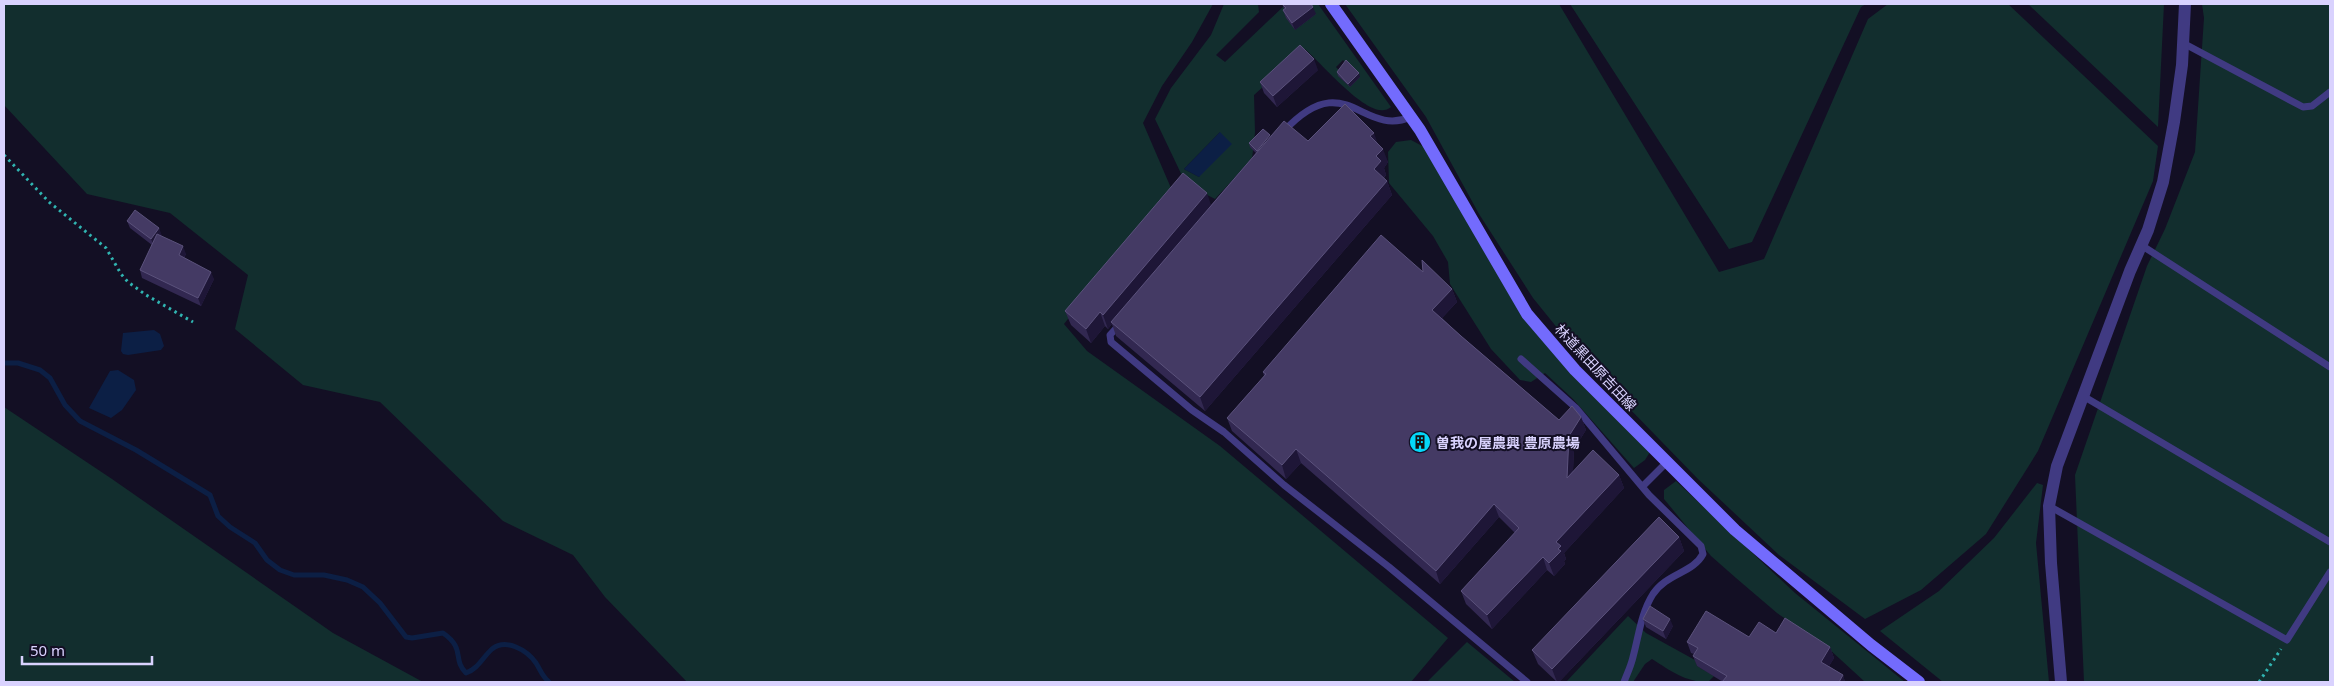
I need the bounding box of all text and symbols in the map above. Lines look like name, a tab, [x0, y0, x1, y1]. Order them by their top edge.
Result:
street label: 林道黒田原吉田線	[1551, 320, 1641, 414]
building icon: 曽我の屋農興 豊原農場	[1408, 430, 1432, 454]
place label: 曽我の屋農興 豊原農場	[1436, 433, 1580, 452]
scale bar	[22, 634, 152, 666]
text: 50 m	[30, 640, 65, 660]

